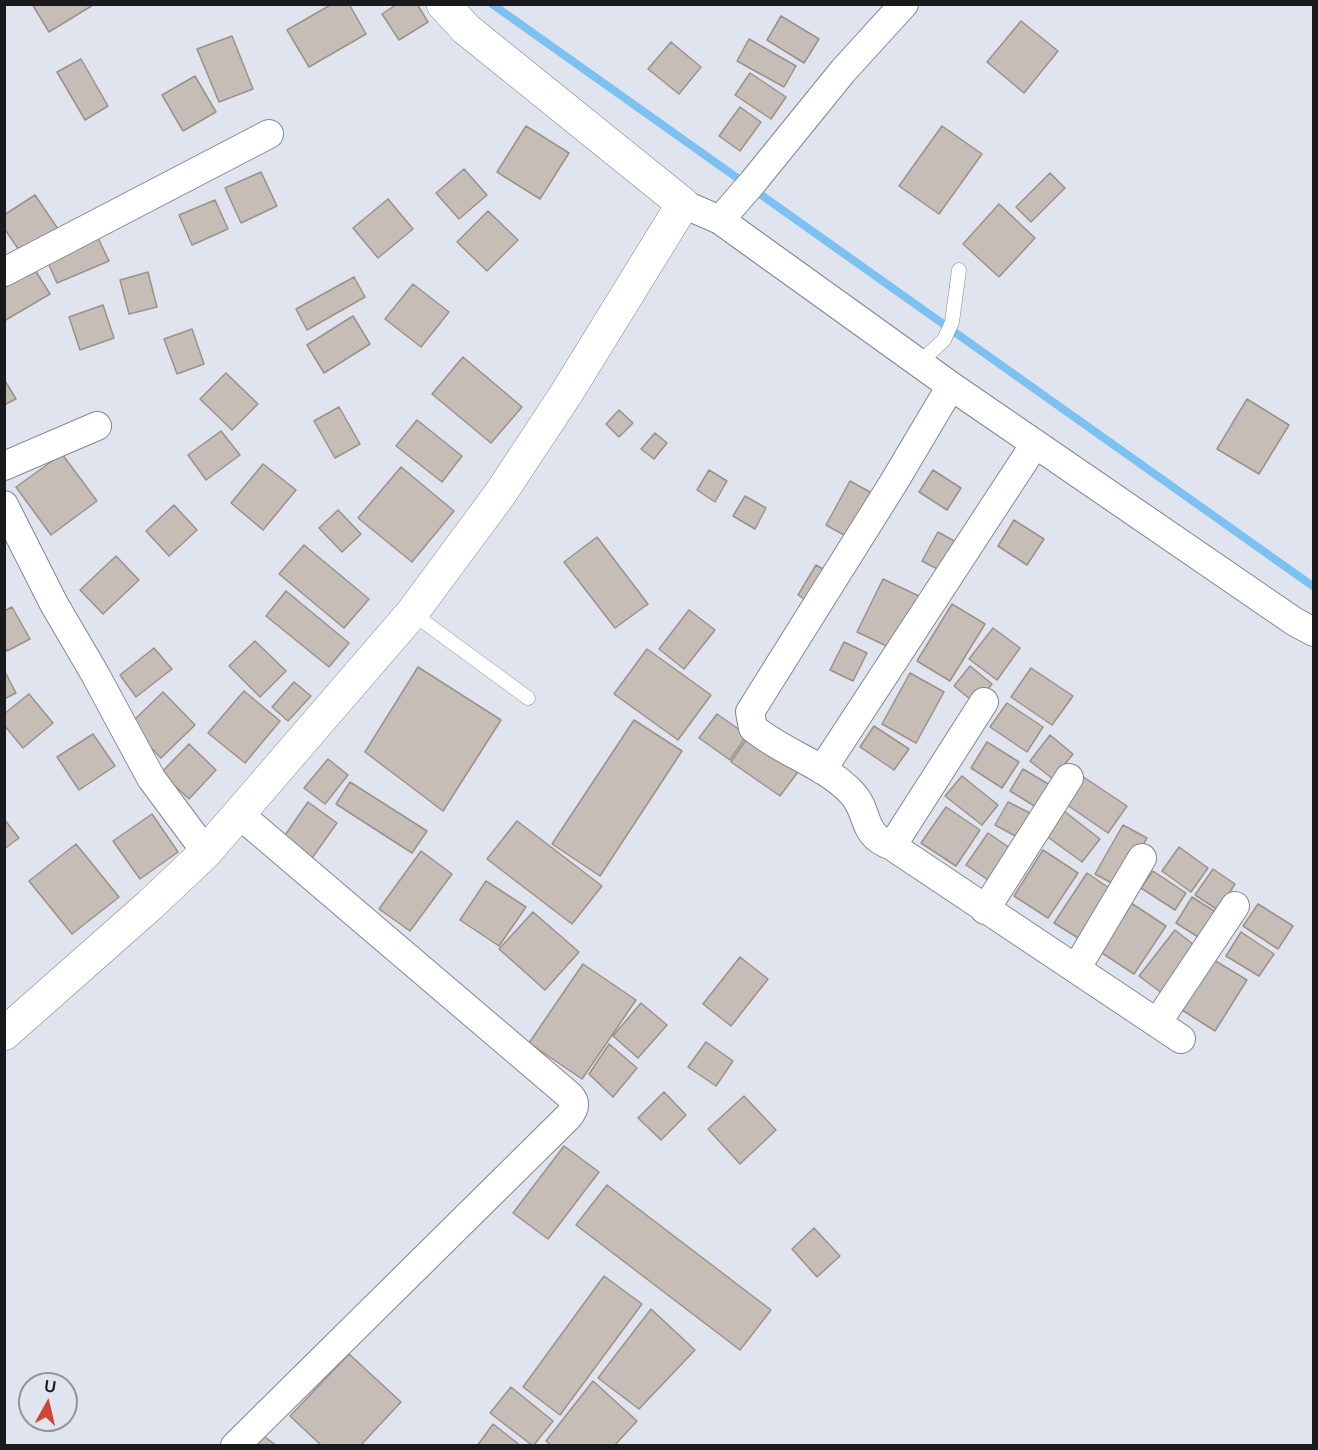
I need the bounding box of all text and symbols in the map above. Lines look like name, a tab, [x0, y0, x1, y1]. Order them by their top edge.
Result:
north arrow	[18, 1372, 78, 1432]
text: U	[43, 1375, 57, 1396]

